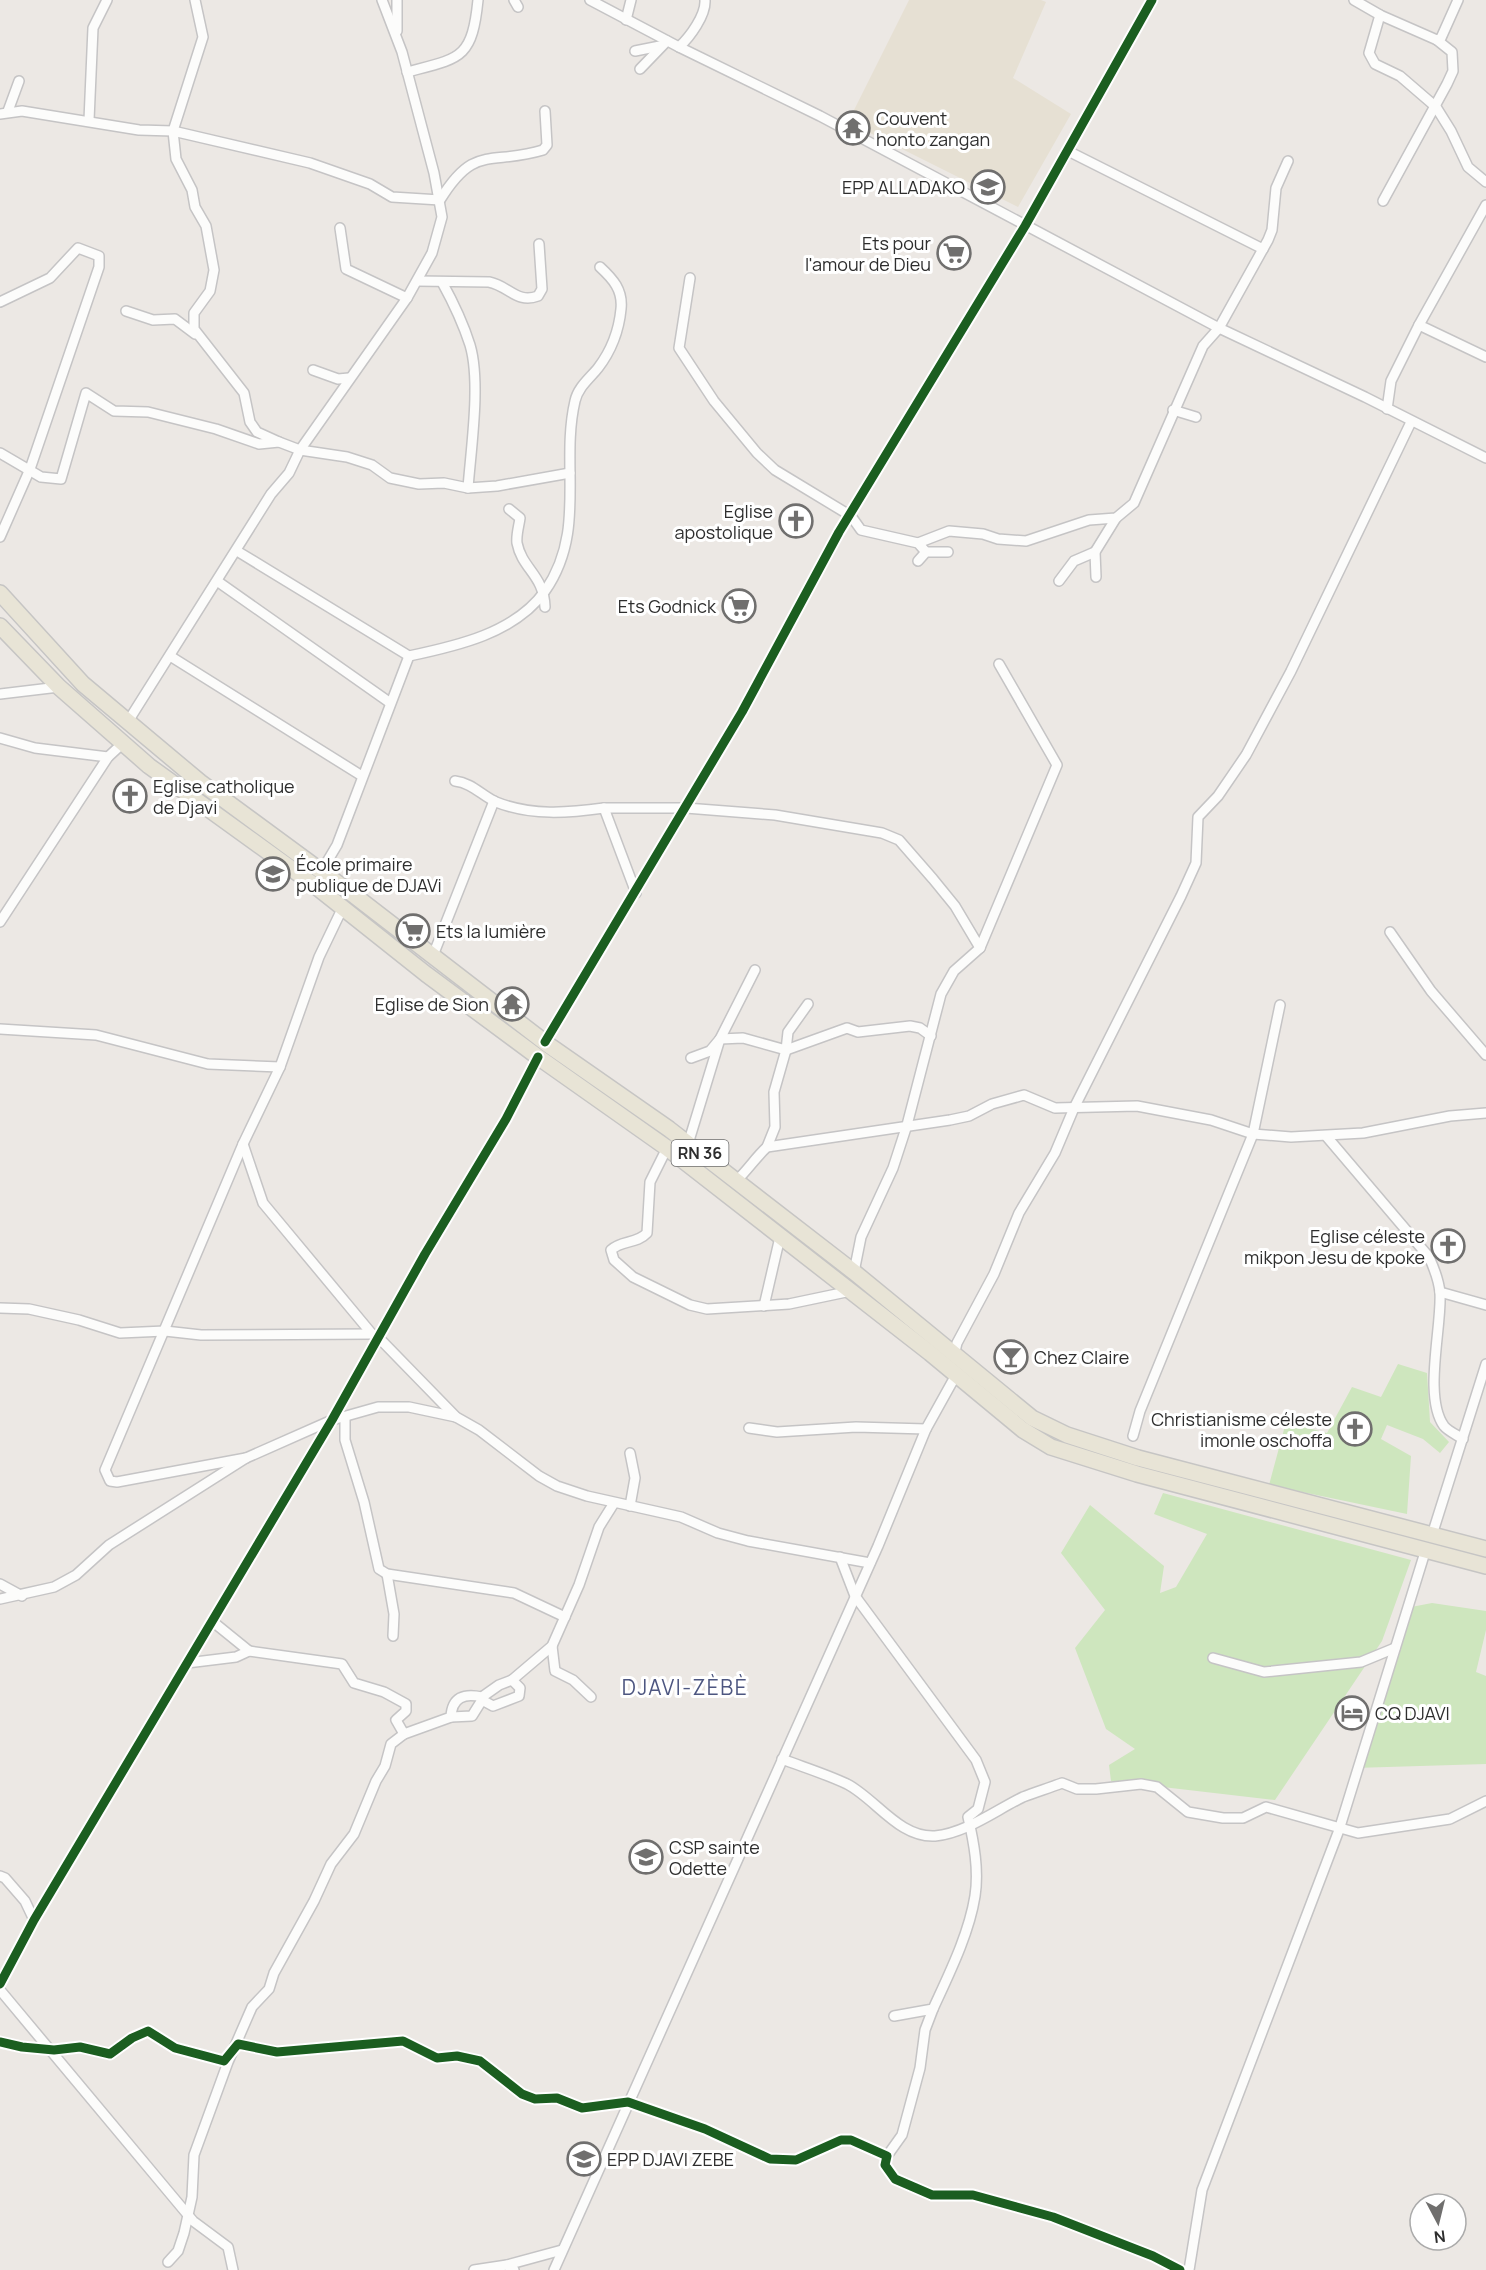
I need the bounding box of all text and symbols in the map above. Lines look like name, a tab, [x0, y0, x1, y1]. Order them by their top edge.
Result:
place label: Couvent honto zangan	[876, 106, 990, 151]
temple icon: Couvent honto zangan	[835, 110, 871, 146]
school or university icon: EPP ALLADAKO	[970, 169, 1006, 205]
place label: EPP ALLADAKO	[842, 175, 965, 199]
place label: Ets pour l'amour de Dieu	[805, 231, 931, 276]
supermarket icon: Ets pour l'amour de Dieu	[936, 235, 972, 271]
place label: Eglise apostolique	[675, 499, 773, 544]
church icon: Eglise apostolique	[778, 503, 814, 539]
supermarket icon: Ets Godnick	[721, 588, 757, 624]
place label: Ets Godnick	[618, 594, 717, 618]
place label: Eglise catholique de Djavi	[153, 774, 295, 819]
church icon: Eglise catholique de Djavi	[112, 778, 148, 814]
place label: École primaire publique de DJAVi	[296, 852, 442, 897]
school or university icon: École primaire publique de DJAVi	[255, 856, 291, 892]
supermarket icon: Ets la lumière	[395, 913, 431, 949]
place label: Ets la lumière	[436, 919, 546, 943]
temple icon: Eglise de Sion	[494, 986, 530, 1022]
place label: Eglise de Sion	[375, 992, 489, 1016]
road number: RN 36	[672, 1140, 728, 1166]
place label: Eglise céleste mikpon Jesu de kpoke	[1244, 1224, 1425, 1269]
church icon: Eglise céleste mikpon Jesu de kpoke	[1430, 1228, 1466, 1264]
bar icon: Chez Claire	[993, 1339, 1029, 1375]
place label: Chez Claire	[1034, 1345, 1129, 1369]
place label: Christianisme céleste imonle oschoffa	[1151, 1407, 1332, 1452]
church icon: Christianisme céleste imonle oschoffa	[1337, 1411, 1373, 1447]
district label: DJAVI-ZÈBÈ	[622, 1673, 748, 1701]
hotel icon: CQ DJAVI	[1334, 1695, 1370, 1731]
place label: CQ DJAVI	[1375, 1701, 1450, 1725]
place label: CSP sainte Odette	[669, 1835, 760, 1880]
school or university icon: CSP sainte Odette	[628, 1839, 664, 1875]
school or university icon: EPP DJAVI ZEBE	[566, 2141, 602, 2177]
place label: EPP DJAVI ZEBE	[607, 2147, 734, 2171]
north arrow	[1408, 2192, 1468, 2252]
text: N	[1433, 2225, 1447, 2249]

